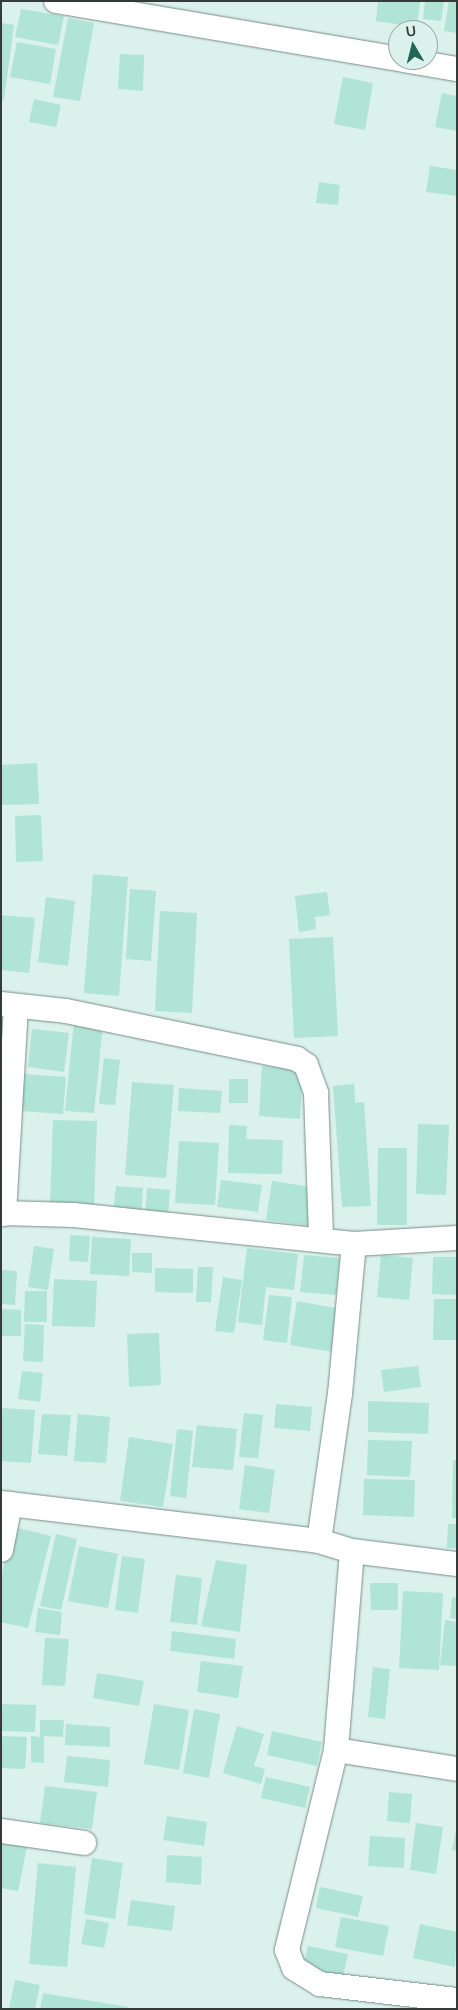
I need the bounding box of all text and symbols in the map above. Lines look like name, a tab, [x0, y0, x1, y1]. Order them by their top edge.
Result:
north arrow	[388, 20, 438, 70]
text: U	[405, 22, 417, 41]

